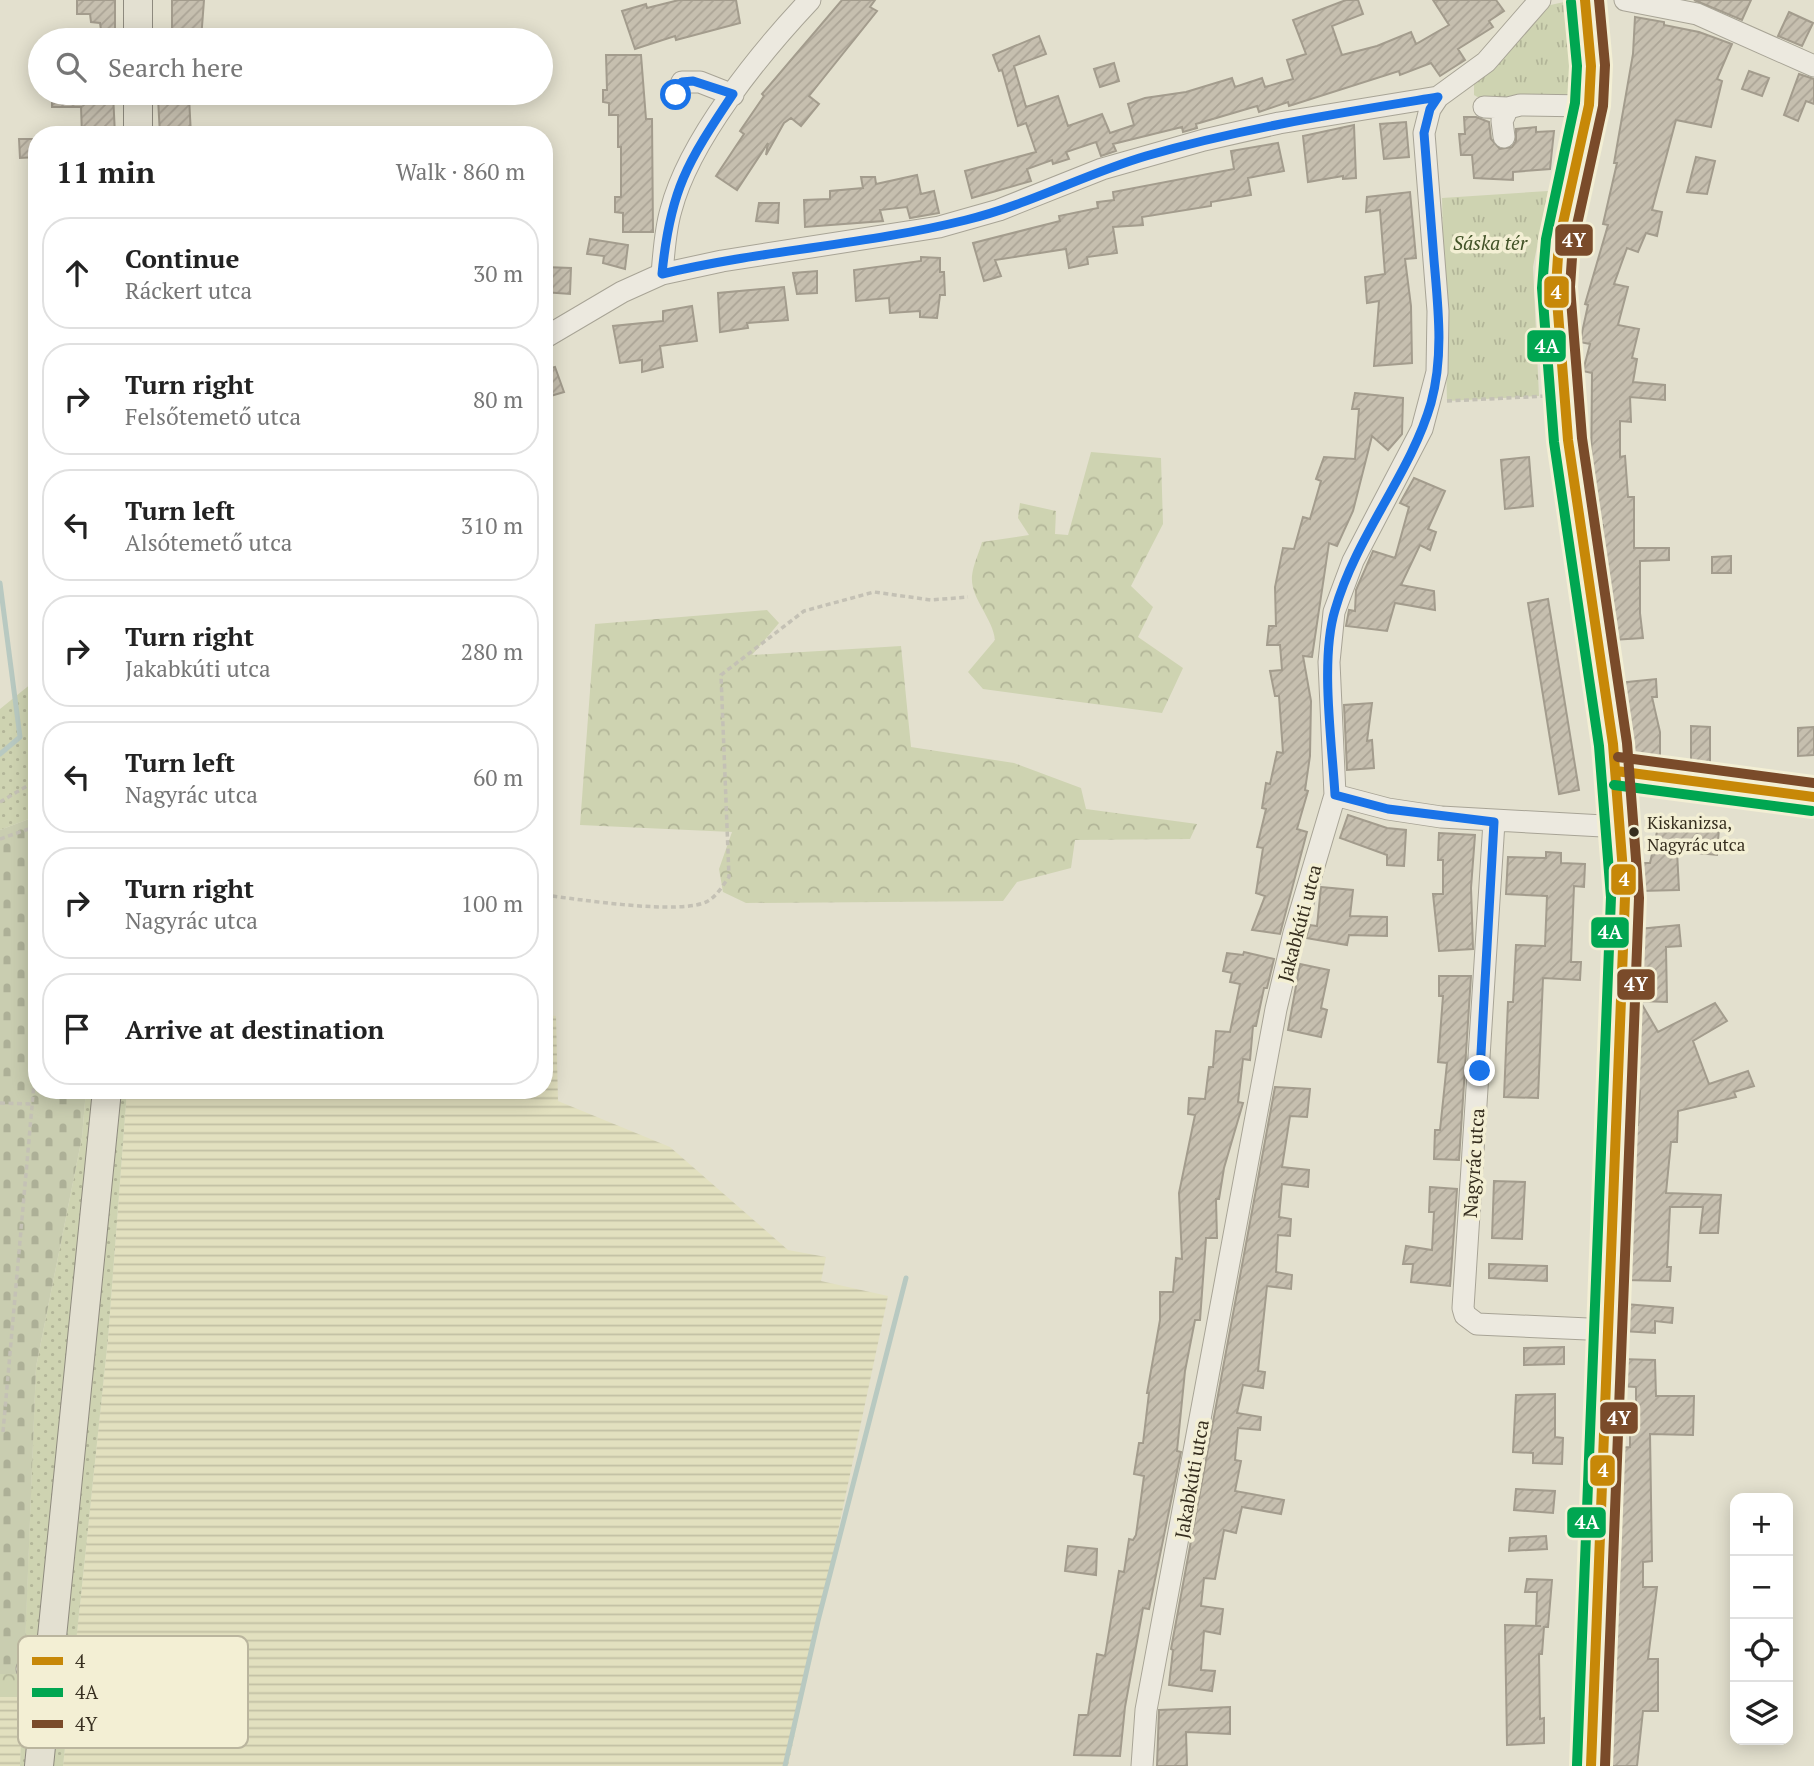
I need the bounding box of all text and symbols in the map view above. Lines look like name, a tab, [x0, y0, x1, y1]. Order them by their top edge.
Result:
search box	[28, 28, 553, 105]
icon: search	[52, 48, 90, 86]
text: Search here	[108, 50, 243, 84]
route start	[660, 79, 691, 110]
text: 11 min	[56, 152, 155, 192]
text: Walk · 860 m	[396, 156, 525, 187]
line badge: 4Y	[1554, 223, 1594, 257]
text: 4Y	[1562, 227, 1587, 252]
park label: Sáska tér	[1453, 230, 1528, 255]
text: Continue	[125, 241, 239, 275]
icon: ahead	[58, 254, 96, 292]
text: 30 m	[473, 258, 523, 289]
text: Ráckert utca	[125, 275, 252, 306]
line badge: 4	[1543, 275, 1570, 309]
text: 4	[1551, 279, 1562, 304]
line badge: 4A	[1526, 329, 1567, 363]
text: 4A	[1535, 333, 1559, 358]
text: Turn right	[125, 367, 254, 401]
icon: right	[58, 380, 96, 418]
text: 80 m	[473, 384, 523, 415]
text: Felsőtemető utca	[125, 401, 301, 432]
text: Turn left	[125, 493, 235, 527]
icon: left	[58, 506, 96, 544]
text: 310 m	[461, 510, 523, 541]
text: Alsótemető utca	[125, 527, 293, 558]
text: Turn right	[125, 619, 254, 653]
icon: right	[58, 632, 96, 670]
text: 280 m	[461, 636, 523, 667]
text: Jakabkúti utca	[125, 653, 271, 684]
text: Turn left	[125, 745, 235, 779]
icon: left	[58, 758, 96, 796]
text: 60 m	[473, 762, 523, 793]
text: Nagyrác utca	[125, 779, 258, 810]
place label: Kiskanizsa, Nagyrác utca	[1647, 811, 1746, 856]
marker: Kiskanizsa, Nagyrác utca	[1627, 825, 1641, 839]
street label: Jakabkúti utca	[1271, 861, 1327, 984]
line badge: 4	[1610, 863, 1637, 896]
text: 4	[1619, 866, 1630, 891]
text: Turn right	[125, 871, 254, 905]
icon: right	[58, 884, 96, 922]
text: 100 m	[461, 888, 523, 919]
text: Nagyrác utca	[125, 905, 258, 936]
line badge: 4A	[1590, 916, 1630, 949]
text: 4A	[1598, 919, 1622, 944]
line badge: 4Y	[1616, 968, 1656, 1001]
text: 4Y	[1624, 971, 1649, 996]
icon: arrive	[58, 1010, 96, 1048]
text: Arrive at destination	[125, 1012, 384, 1046]
route end	[1464, 1055, 1495, 1086]
street label: Nagyrác utca	[1457, 1107, 1489, 1219]
line badge: 4Y	[1599, 1401, 1639, 1435]
text: 4Y	[1607, 1405, 1632, 1430]
street label: Jakabkúti utca	[1168, 1417, 1214, 1540]
line badge: 4	[1589, 1454, 1616, 1487]
text: 4	[1598, 1457, 1609, 1482]
map controls	[1730, 1493, 1793, 1745]
button: +	[1730, 1493, 1793, 1556]
line badge: 4A	[1566, 1506, 1607, 1539]
text: 4A	[1575, 1509, 1599, 1534]
button: −	[1730, 1556, 1793, 1619]
button: locate	[1730, 1619, 1793, 1682]
legend	[18, 1636, 248, 1748]
text: 4	[75, 1648, 86, 1673]
text: 4A	[75, 1679, 98, 1704]
button: layers	[1730, 1682, 1793, 1745]
text: 4Y	[75, 1711, 98, 1736]

